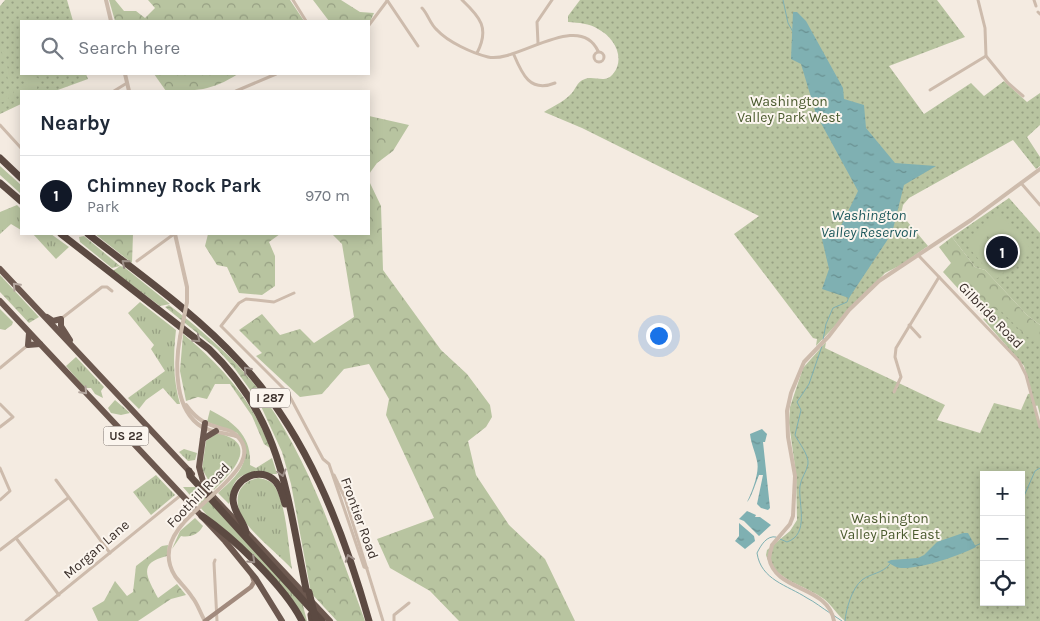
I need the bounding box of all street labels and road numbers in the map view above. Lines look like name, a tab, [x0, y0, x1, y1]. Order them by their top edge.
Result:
street label: Gilbride Road	[955, 279, 1027, 352]
road number: I 287	[250, 388, 290, 408]
road number: US 22	[104, 426, 148, 446]
street label: Foothill Road	[163, 459, 233, 531]
street label: Frontier Road	[337, 475, 382, 561]
street label: Morgan Lane	[60, 516, 133, 583]

